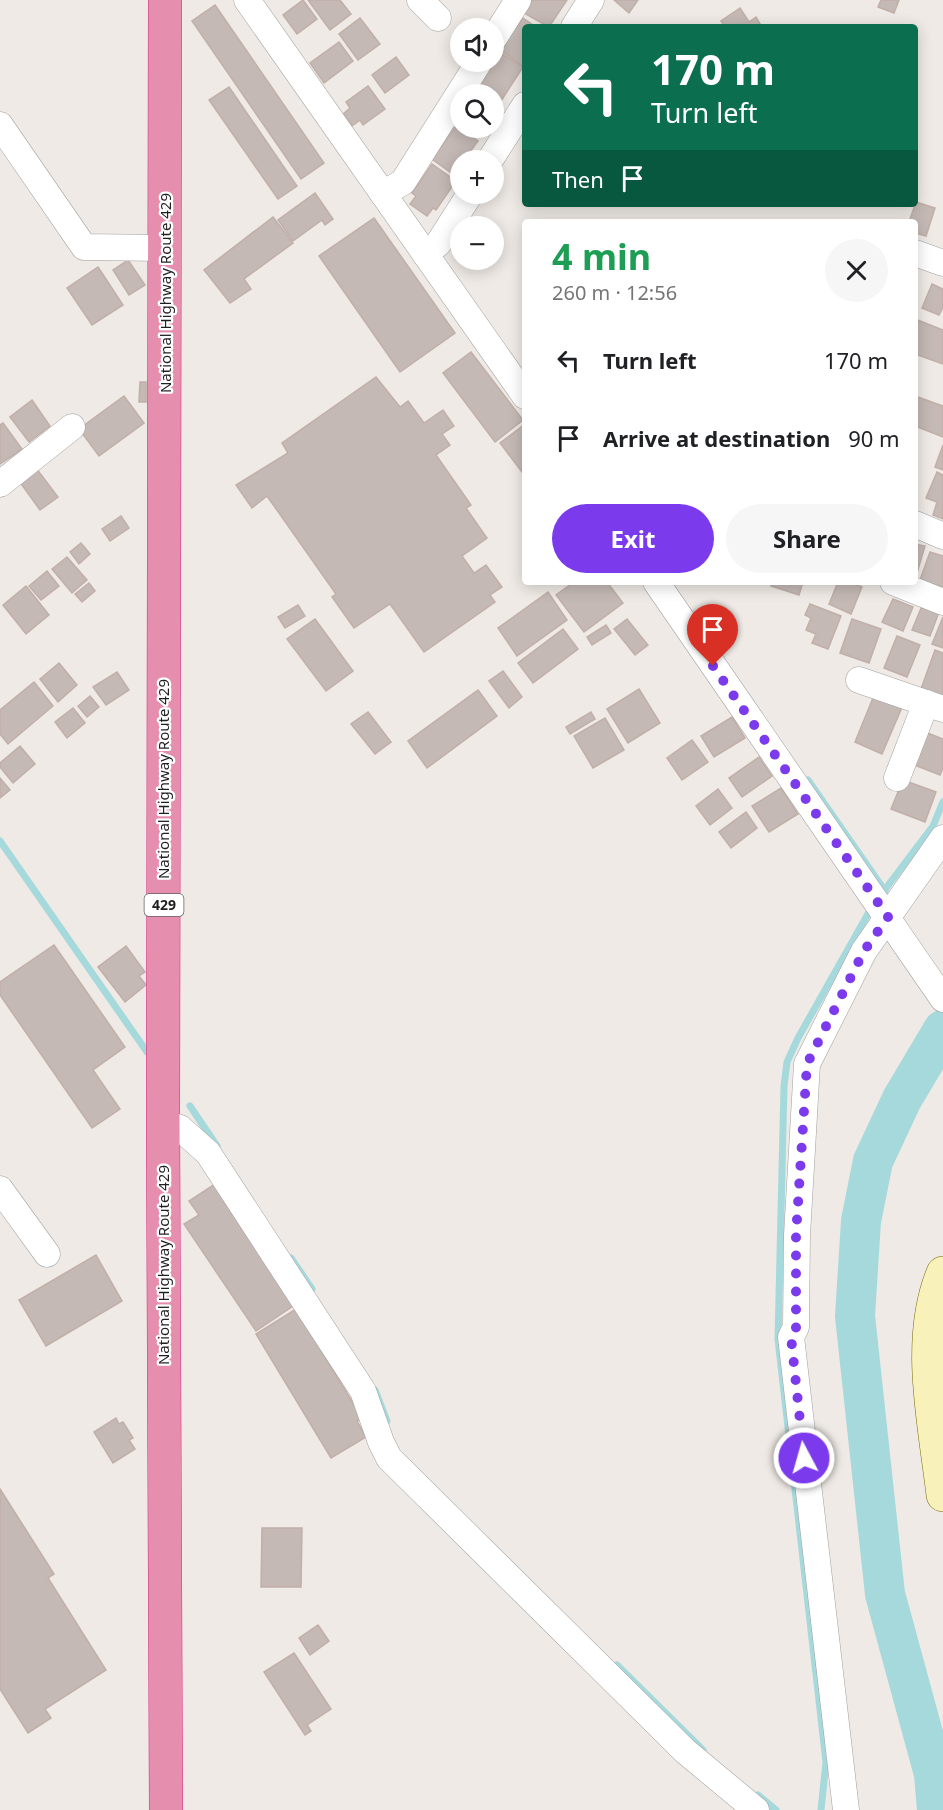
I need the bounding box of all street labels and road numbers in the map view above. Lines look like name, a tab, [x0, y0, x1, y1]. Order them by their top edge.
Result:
street label: National Highway Route 429	[155, 193, 175, 393]
street label: National Highway Route 429	[153, 679, 173, 879]
road number: 429	[144, 894, 184, 916]
street label: National Highway Route 429	[153, 1165, 173, 1365]

